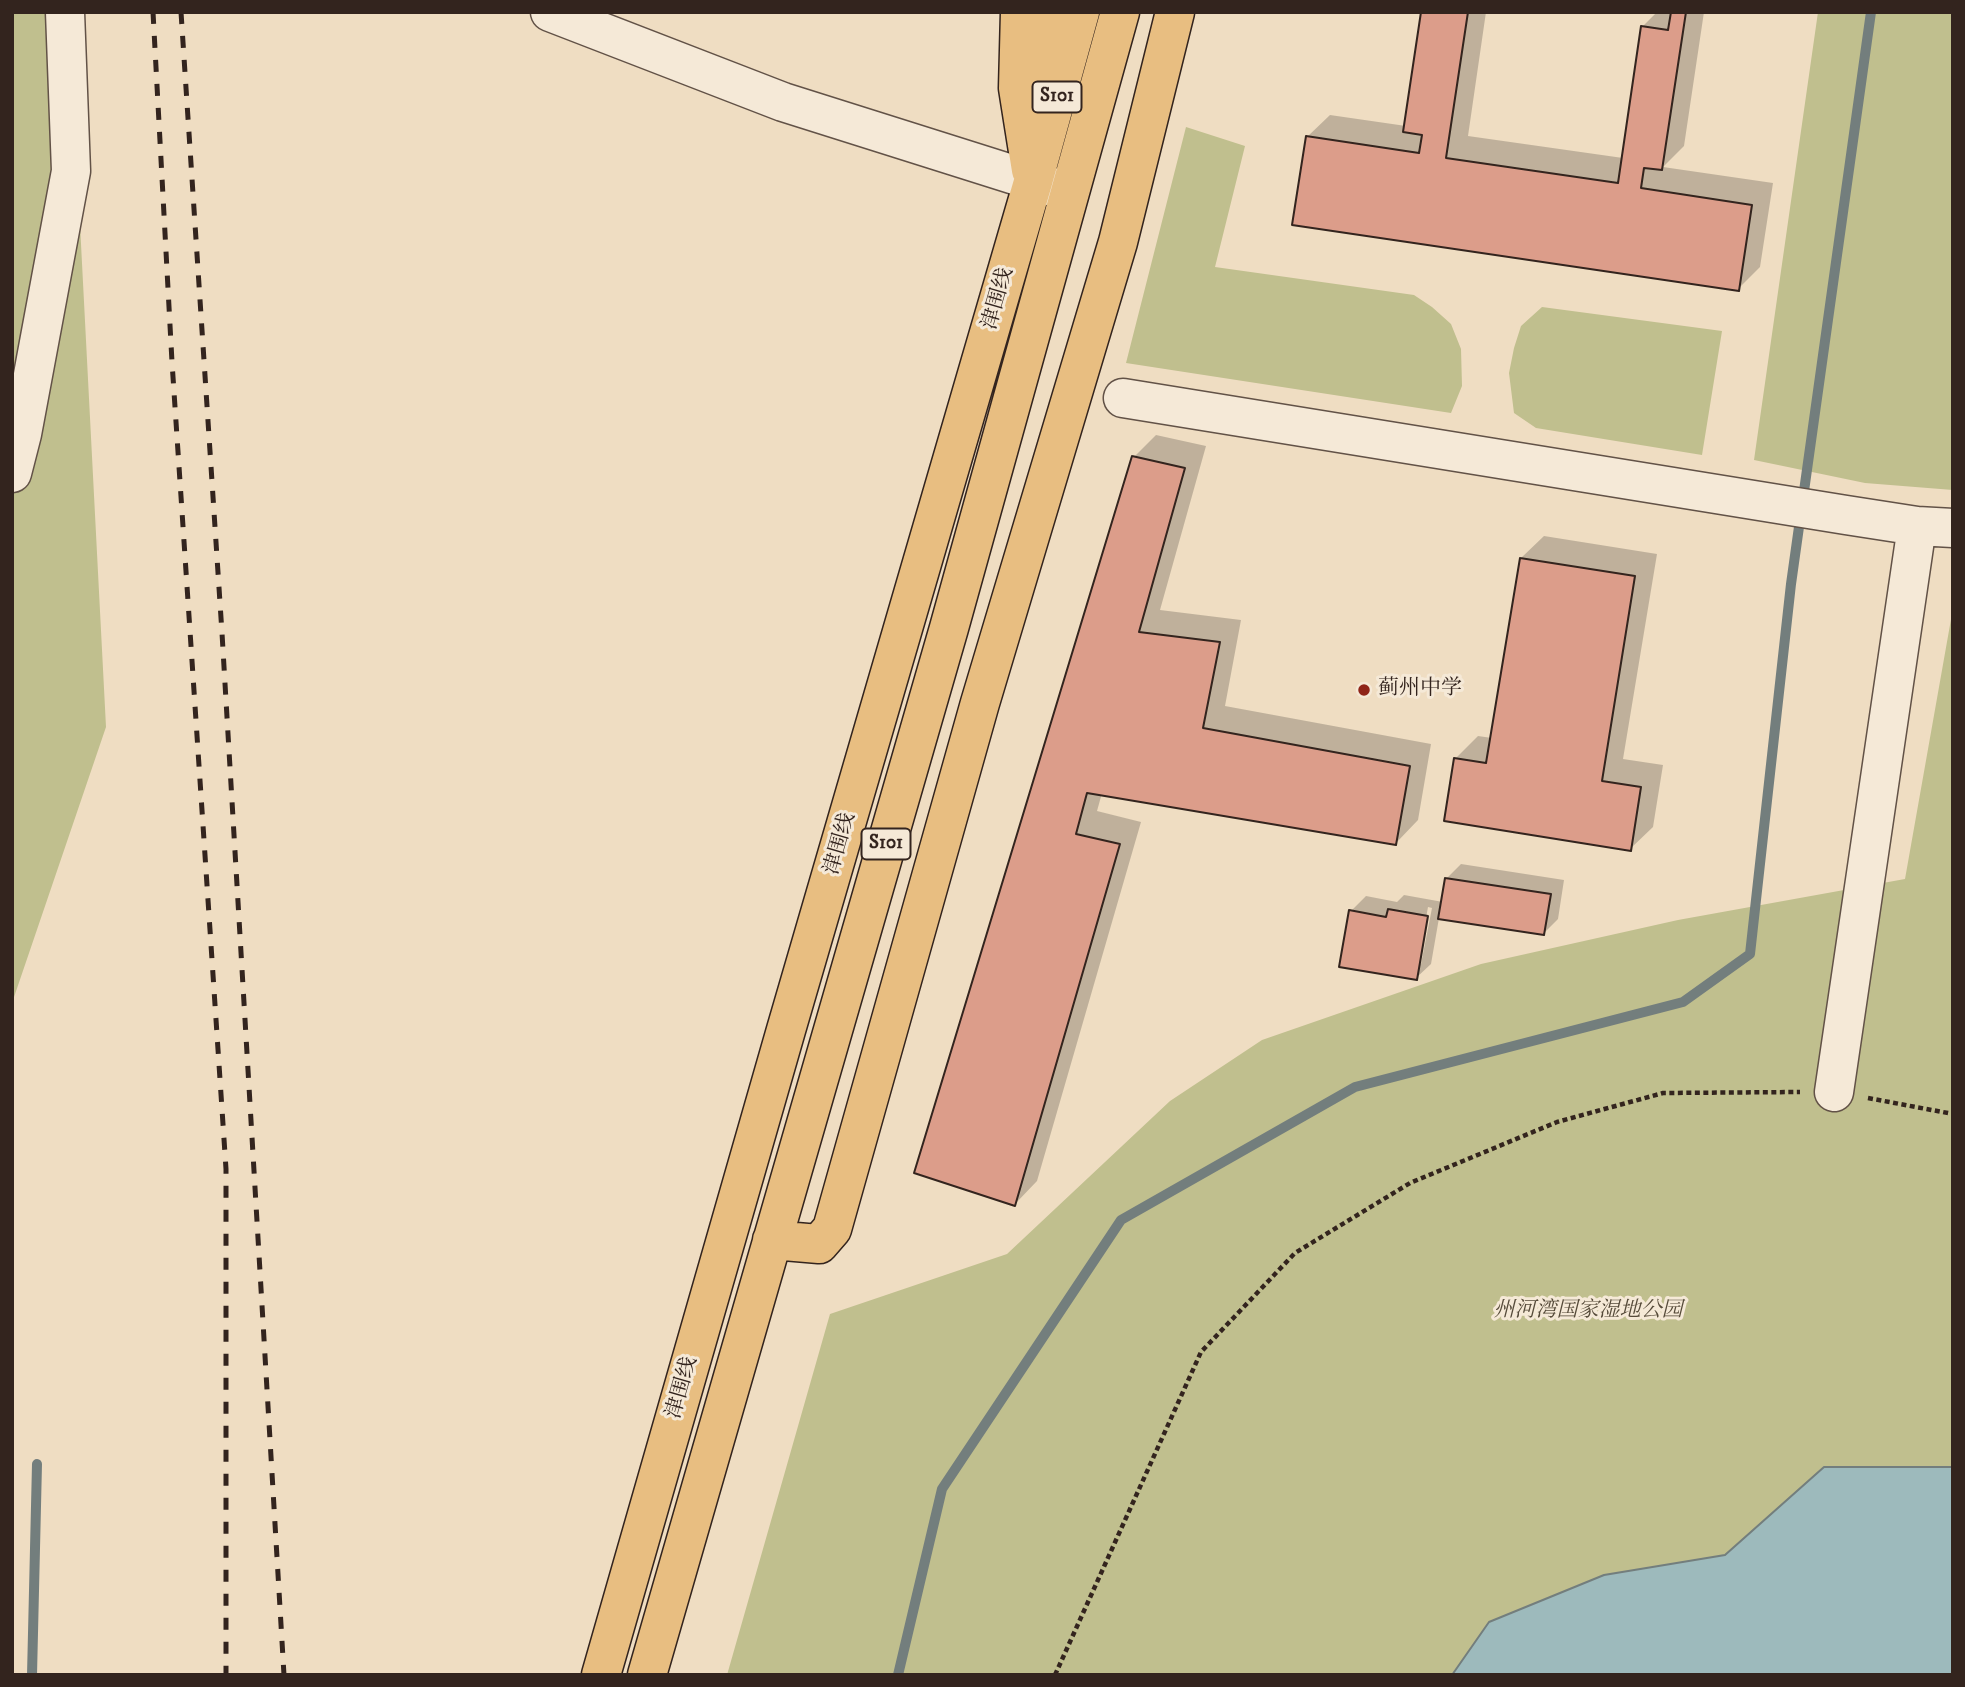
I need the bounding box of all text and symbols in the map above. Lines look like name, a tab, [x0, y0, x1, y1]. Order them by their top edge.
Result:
road number: S101	[1032, 82, 1082, 113]
street label: 津围线	[978, 265, 1020, 333]
place label: 蓟州中学	[1378, 677, 1462, 703]
marker: 蓟州中学	[1356, 682, 1372, 698]
street label: 津围线	[820, 810, 862, 878]
road number: S101	[862, 828, 910, 860]
park label: 州河湾国家湿地公园	[1494, 1299, 1682, 1325]
street label: 津围线	[662, 1354, 704, 1422]

